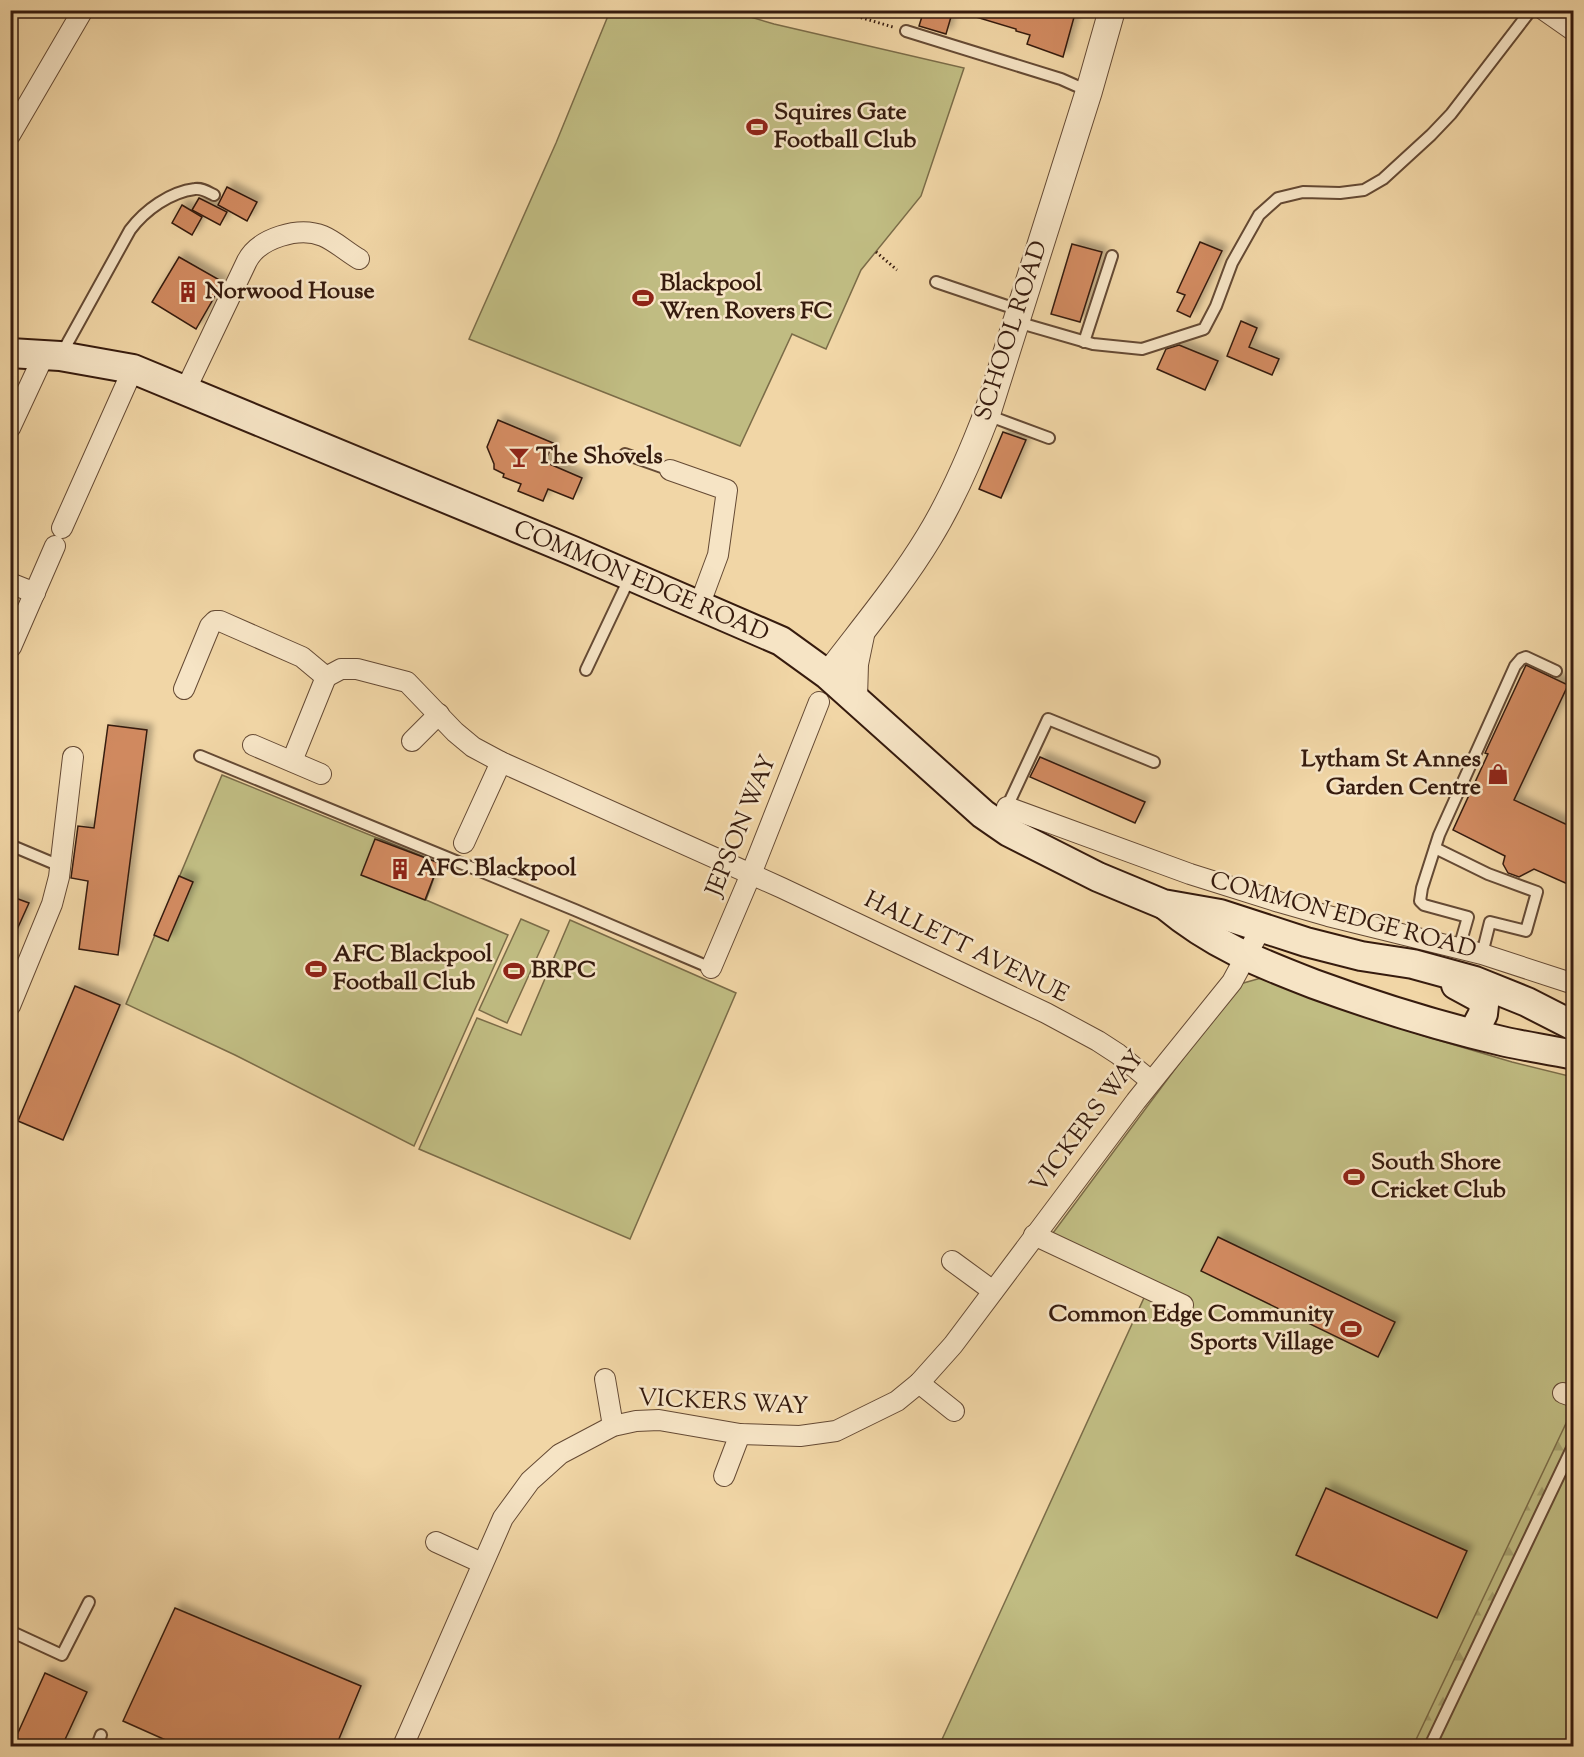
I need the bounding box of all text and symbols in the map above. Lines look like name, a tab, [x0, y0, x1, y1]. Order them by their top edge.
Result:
place label: Squires Gate Football Club	[774, 96, 916, 158]
sports icon: Squires Gate Football Club	[745, 115, 769, 139]
street label: SCHOOL ROAD	[967, 237, 1057, 425]
place label: Blackpool Wren Rovers FC	[660, 267, 833, 329]
place label: Norwood House	[205, 275, 375, 309]
building icon: Norwood House	[176, 280, 200, 304]
sports icon: Blackpool Wren Rovers FC	[631, 286, 655, 310]
place label: The Shovels	[536, 440, 663, 474]
bar icon: The Shovels	[507, 445, 531, 469]
street label: COMMON EDGE ROAD	[508, 513, 774, 651]
place label: Lytham St Annes Garden Centre	[1301, 743, 1481, 805]
street label: JEPSON WAY	[697, 750, 786, 904]
shop icon: Lytham St Annes Garden Centre	[1486, 762, 1510, 786]
place label: AFC Blackpool	[417, 852, 577, 886]
building icon: AFC Blackpool	[388, 857, 412, 881]
street label: COMMON EDGE ROAD	[1206, 864, 1480, 968]
street label: HALLETT AVENUE	[858, 884, 1075, 1013]
place label: AFC Blackpool Football Club	[333, 938, 493, 1000]
place label: BRPC	[531, 954, 596, 988]
sports icon: AFC Blackpool Football Club	[304, 957, 328, 981]
sports icon: BRPC	[502, 959, 526, 983]
street label: VICKERS WAY	[1023, 1043, 1153, 1201]
place label: South Shore Cricket Club	[1371, 1146, 1506, 1208]
sports icon: South Shore Cricket Club	[1342, 1165, 1366, 1189]
place label: Common Edge Community Sports Village	[1048, 1298, 1334, 1360]
sports icon: Common Edge Community Sports Village	[1339, 1317, 1363, 1341]
street label: VICKERS WAY	[637, 1382, 809, 1424]

